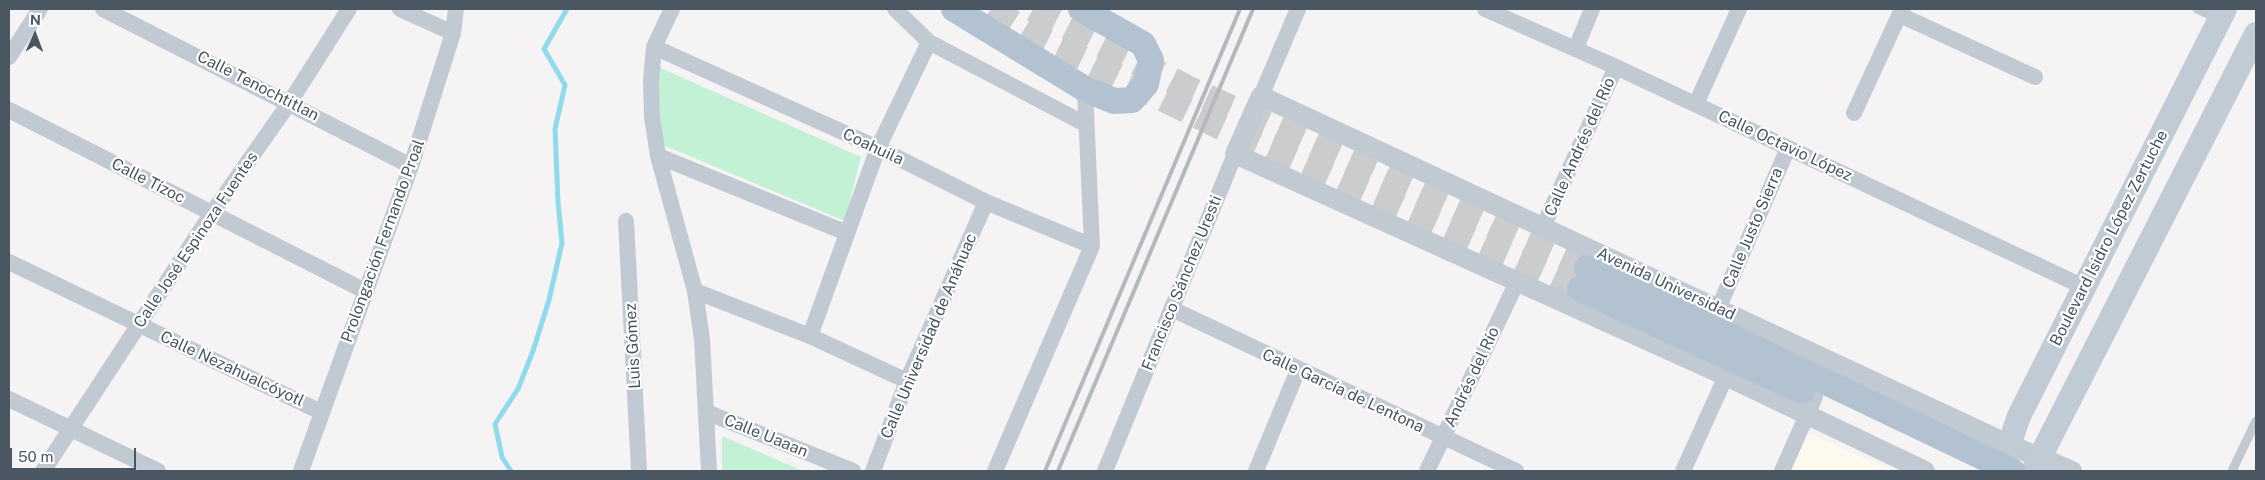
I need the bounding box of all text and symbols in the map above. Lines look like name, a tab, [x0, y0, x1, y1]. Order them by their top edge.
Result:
north arrow	[10, 10, 60, 60]
text: N	[30, 12, 41, 28]
street label: Calle Tenochtitlan	[194, 47, 322, 125]
street label: Calle Andrés del Río	[1541, 75, 1619, 219]
street label: Calle Octavio López	[1715, 107, 1855, 185]
street label: Coahuila	[839, 125, 907, 169]
street label: Boulevard Isidro López Zertuche	[2046, 127, 2172, 349]
street label: Prolongación Fernando Proal	[337, 137, 429, 345]
street label: Calle José Espinoza Fuentes	[130, 149, 262, 331]
street label: Calle Tízoc	[108, 154, 188, 208]
street label: Calle Justo Sierra	[1719, 165, 1787, 291]
street label: Francisco Sánchez Uresti	[1138, 193, 1226, 373]
street label: Calle Universidad de Anáhuac	[877, 230, 981, 442]
street label: Avenida Universidad	[1594, 244, 1738, 324]
street label: Luis Gómez	[621, 303, 645, 389]
street label: Andrés del Río	[1440, 324, 1504, 430]
street label: Calle Nezahualcóyotl	[157, 327, 307, 411]
street label: Calle García de Lentona	[1259, 345, 1427, 437]
street label: Calle Uaaan	[721, 410, 811, 462]
scale bar	[12, 438, 139, 470]
text: 50 m	[18, 448, 53, 465]

